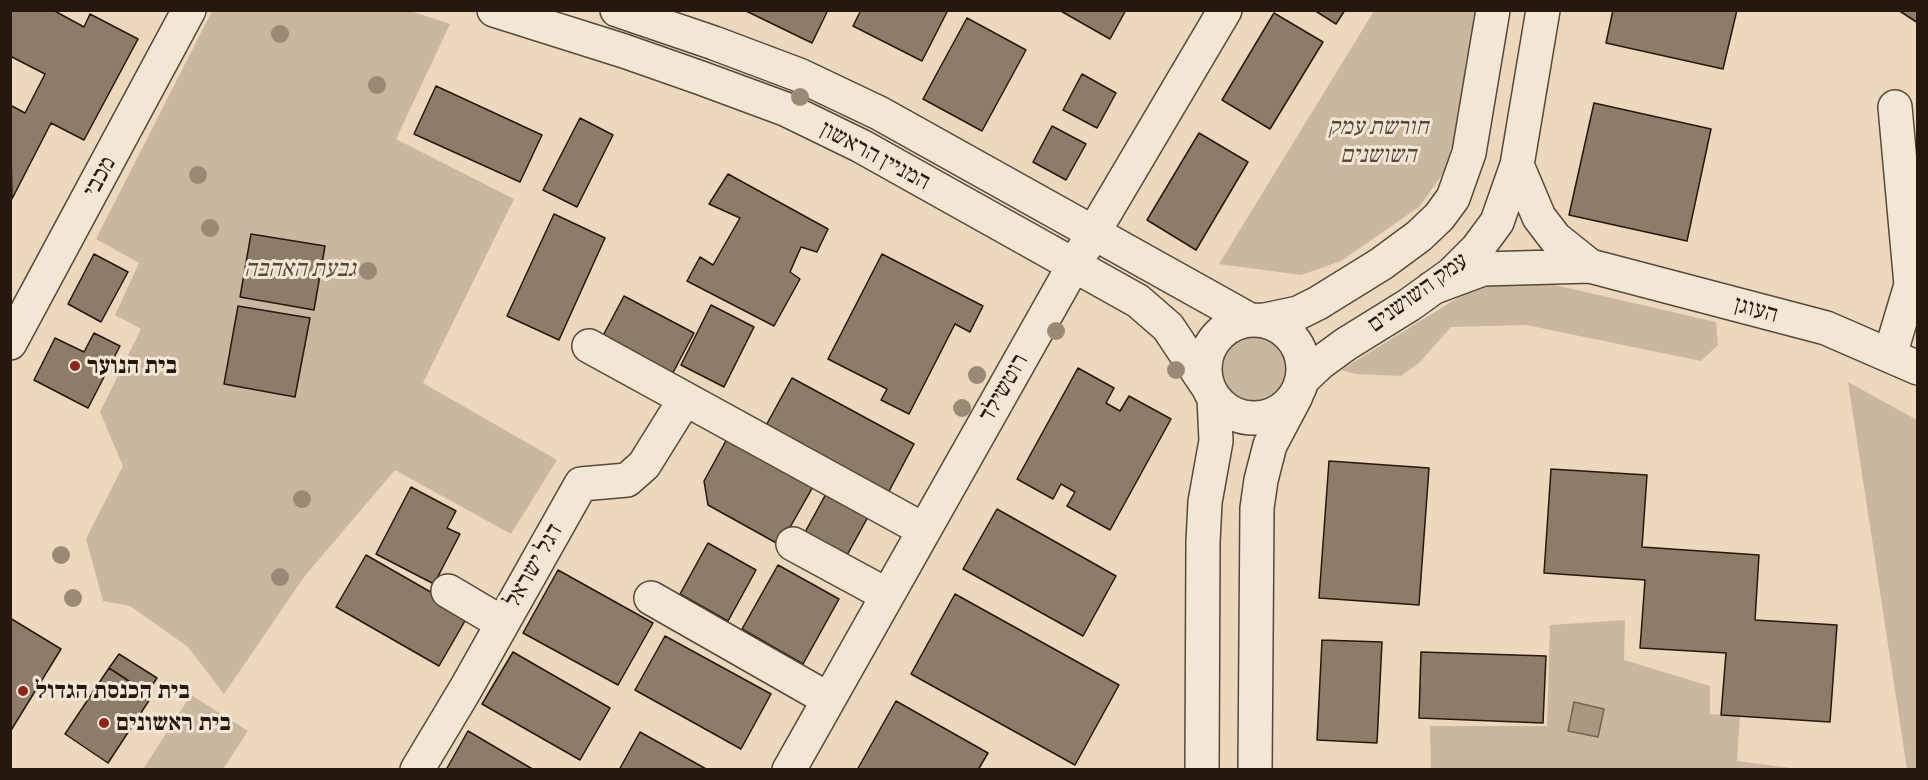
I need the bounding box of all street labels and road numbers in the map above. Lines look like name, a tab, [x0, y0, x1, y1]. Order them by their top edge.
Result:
street label: המניין הראשון	[815, 115, 935, 197]
street label: מכבי	[77, 152, 123, 202]
street label: עמק השושנים	[1362, 247, 1474, 339]
street label: העוגן	[1731, 290, 1781, 330]
street label: רוטשילד	[973, 349, 1035, 427]
street label: דגל ישראל	[498, 519, 570, 613]

